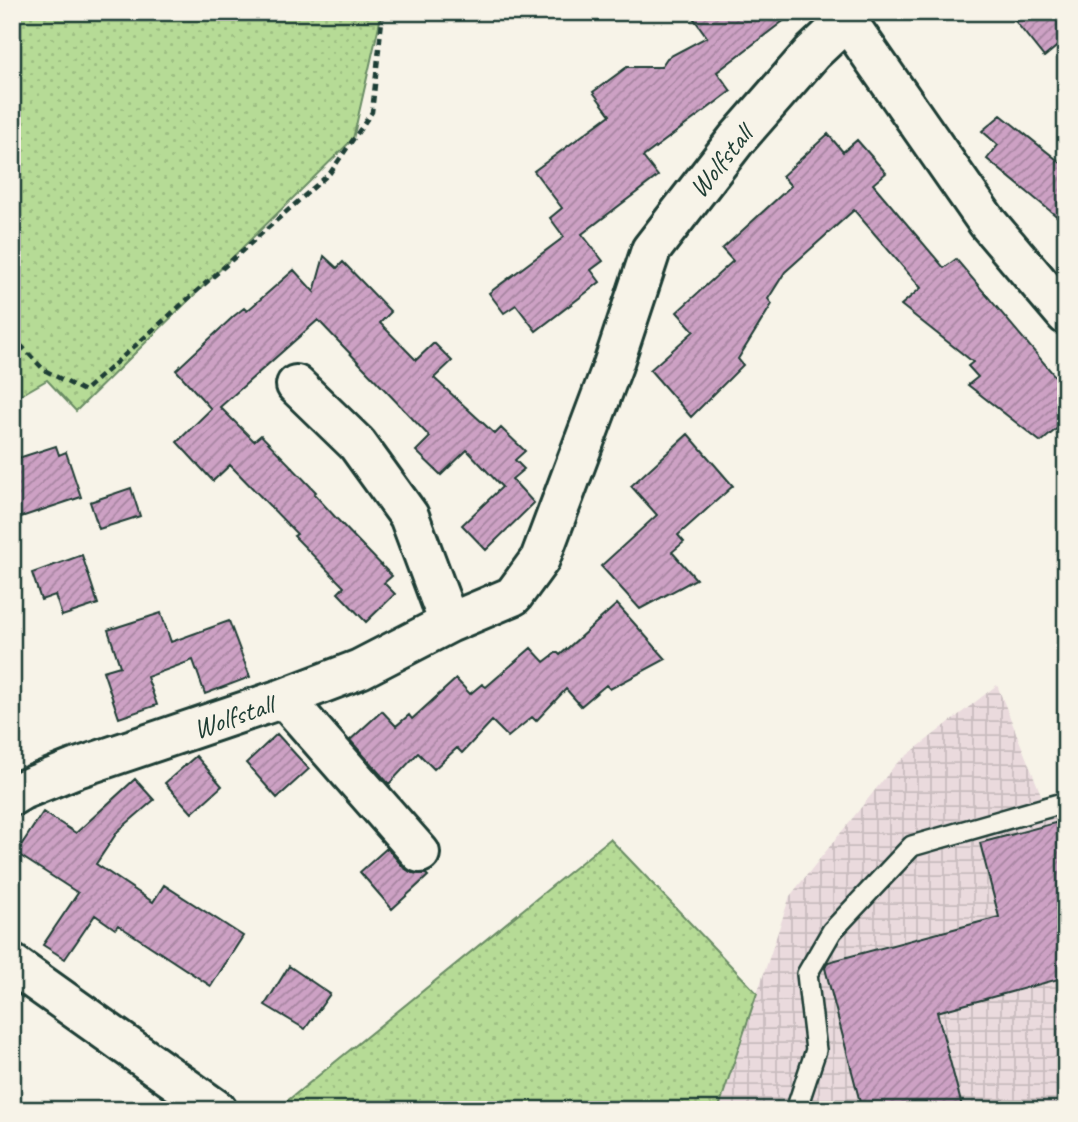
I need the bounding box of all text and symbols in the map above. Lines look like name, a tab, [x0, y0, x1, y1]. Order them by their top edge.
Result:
street label: Wolfstall	[681, 114, 763, 204]
street label: Wolfstall	[188, 685, 283, 746]

